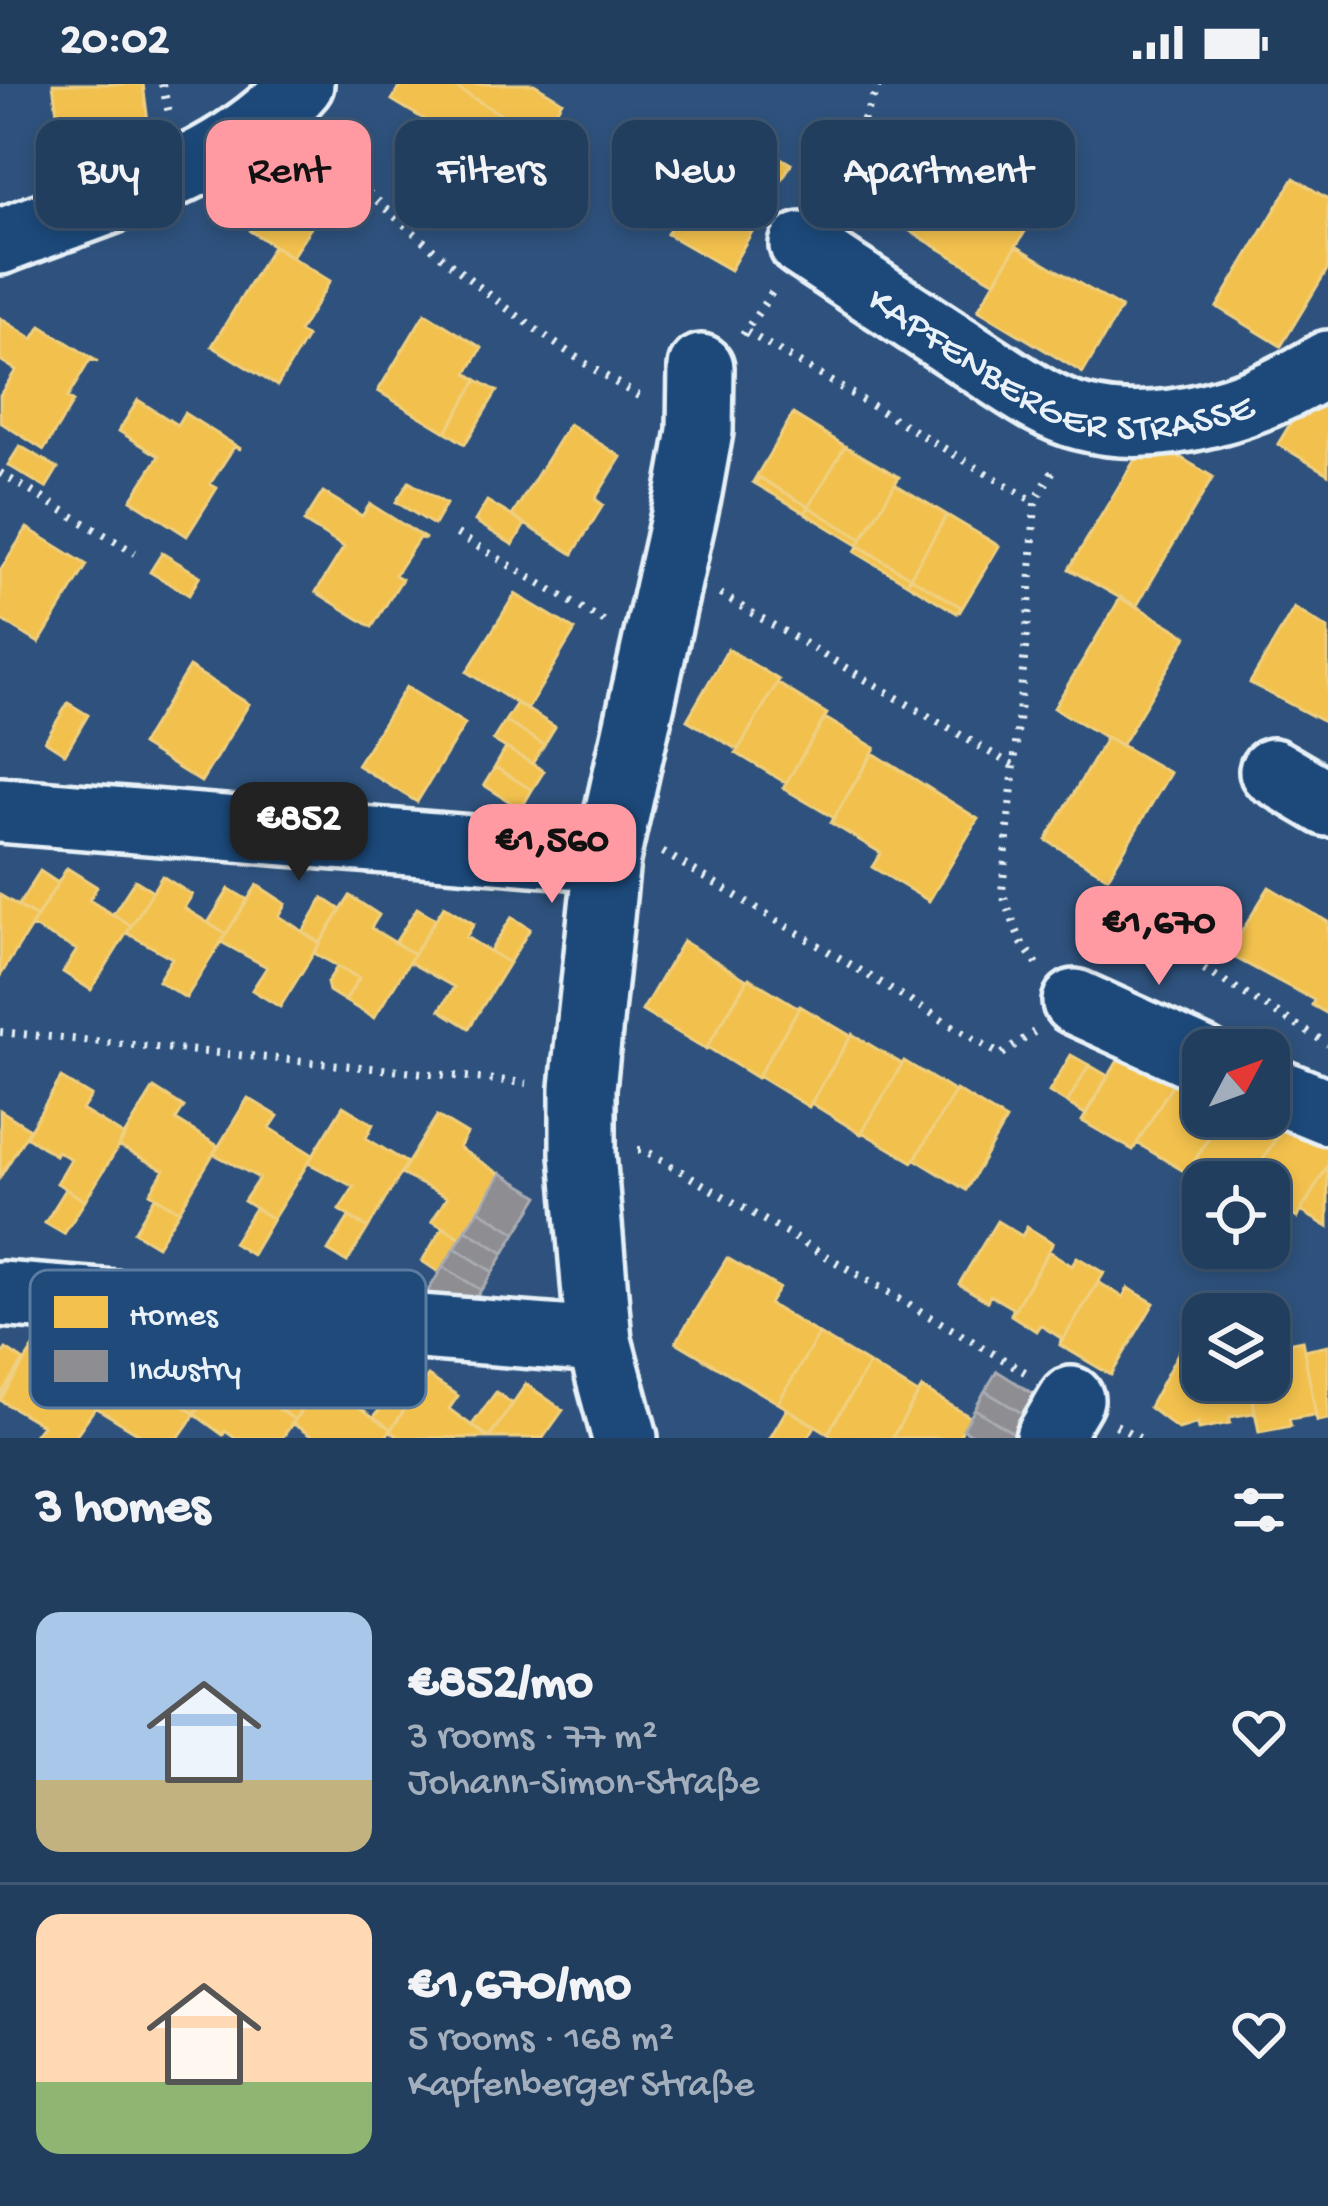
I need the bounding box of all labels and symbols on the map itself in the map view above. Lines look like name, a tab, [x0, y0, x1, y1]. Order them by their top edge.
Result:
street label: KAPFENBERGER STRASSE	[857, 279, 1262, 455]
pin: €852	[228, 782, 370, 884]
pin: €1,560	[454, 804, 650, 906]
pin: €1,670	[1061, 886, 1257, 988]
north arrow	[1182, 1029, 1290, 1137]
legend	[30, 1270, 426, 1408]
text: Homes	[129, 1299, 218, 1337]
text: Industry	[129, 1353, 241, 1391]

